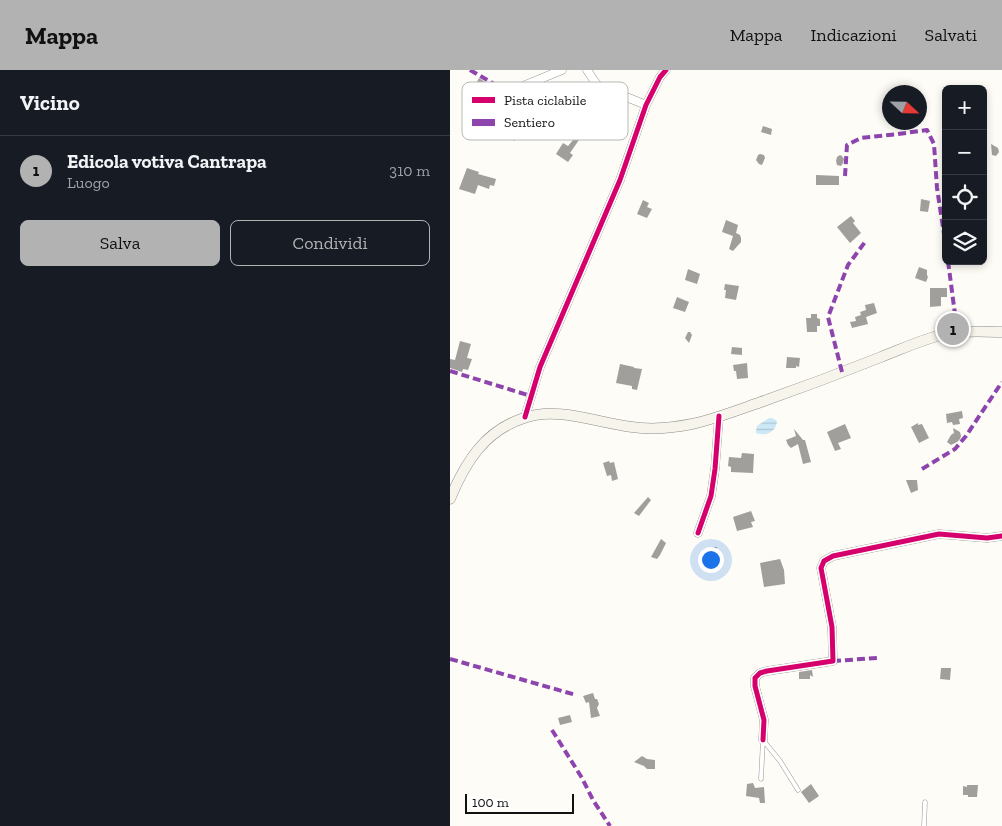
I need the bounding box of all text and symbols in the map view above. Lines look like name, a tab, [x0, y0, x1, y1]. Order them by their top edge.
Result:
text: Mappa	[25, 21, 98, 50]
text: Mappa	[730, 24, 783, 46]
text: Indicazioni	[811, 24, 897, 46]
text: Salvati	[925, 24, 977, 46]
legend	[462, 82, 628, 140]
north arrow	[882, 85, 927, 130]
map controls	[942, 85, 987, 265]
button: +	[942, 85, 987, 130]
text: Vicino	[20, 90, 80, 115]
text: Pista ciclabile	[504, 92, 587, 109]
text: Sentiero	[504, 114, 555, 131]
button: −	[942, 130, 987, 175]
text: Edicola votiva Cantrapa	[67, 150, 267, 173]
text: 1	[33, 161, 39, 180]
text: 310 m	[389, 161, 430, 180]
text: Luogo	[67, 173, 110, 192]
button: locate	[942, 175, 987, 220]
button: Salva	[20, 220, 220, 266]
button: Condividi	[230, 220, 430, 266]
button: layers	[942, 220, 987, 265]
pin: 1	[937, 310, 969, 348]
your location	[698, 547, 724, 573]
scale bar	[465, 791, 574, 814]
text: 100 m	[472, 794, 509, 811]

